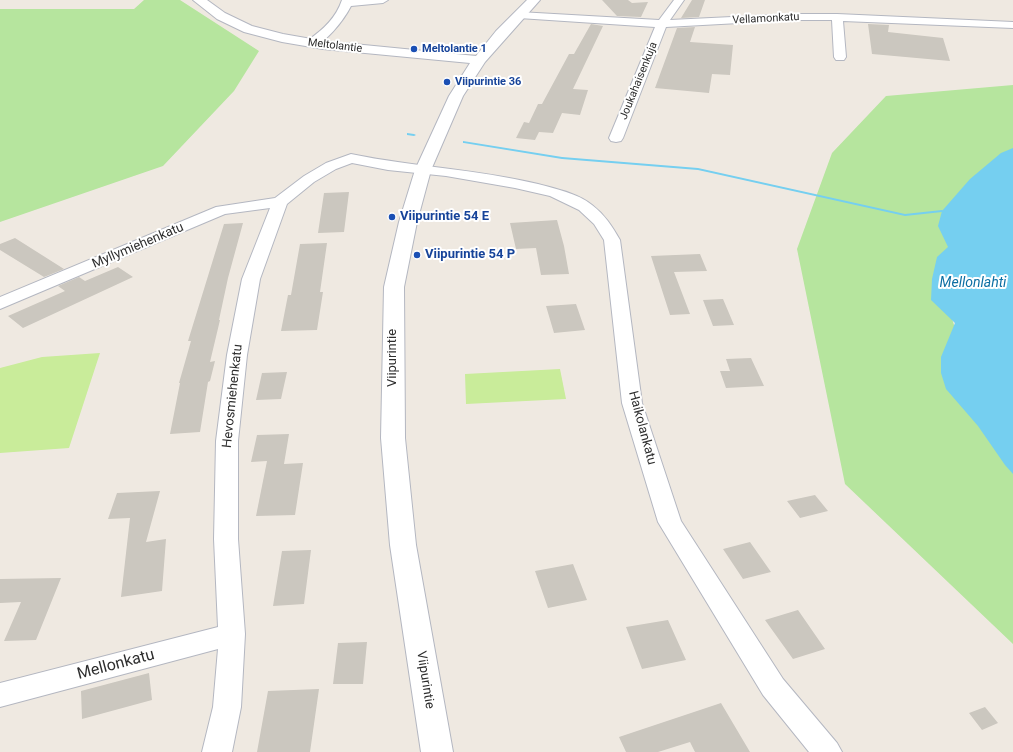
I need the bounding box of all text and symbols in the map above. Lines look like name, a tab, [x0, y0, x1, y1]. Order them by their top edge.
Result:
street label: Vellamonkatu	[732, 11, 800, 27]
street label: Meltolantie	[307, 36, 363, 56]
street label: Joukahaisenkuja	[617, 40, 661, 122]
place label: Meltolantie 1	[422, 42, 487, 56]
marker: Meltolantie 1	[409, 44, 419, 54]
place label: Viipurintie 36	[455, 75, 521, 89]
marker: Viipurintie 36	[442, 77, 452, 87]
place label: Viipurintie 54 E	[400, 209, 489, 225]
marker: Viipurintie 54 E	[387, 212, 397, 222]
street label: Myllymiehenkatu	[90, 220, 186, 272]
place label: Viipurintie 54 P	[425, 247, 515, 263]
marker: Viipurintie 54 P	[412, 250, 422, 260]
water label: Mellonlahti	[940, 275, 1006, 291]
street label: Viipurintie	[385, 329, 401, 387]
street label: Hevosmiehenkatu	[220, 343, 246, 449]
street label: Haikolankatu	[625, 389, 659, 467]
street label: Mellonkatu	[75, 645, 157, 685]
street label: Viipurintie	[413, 650, 437, 710]

